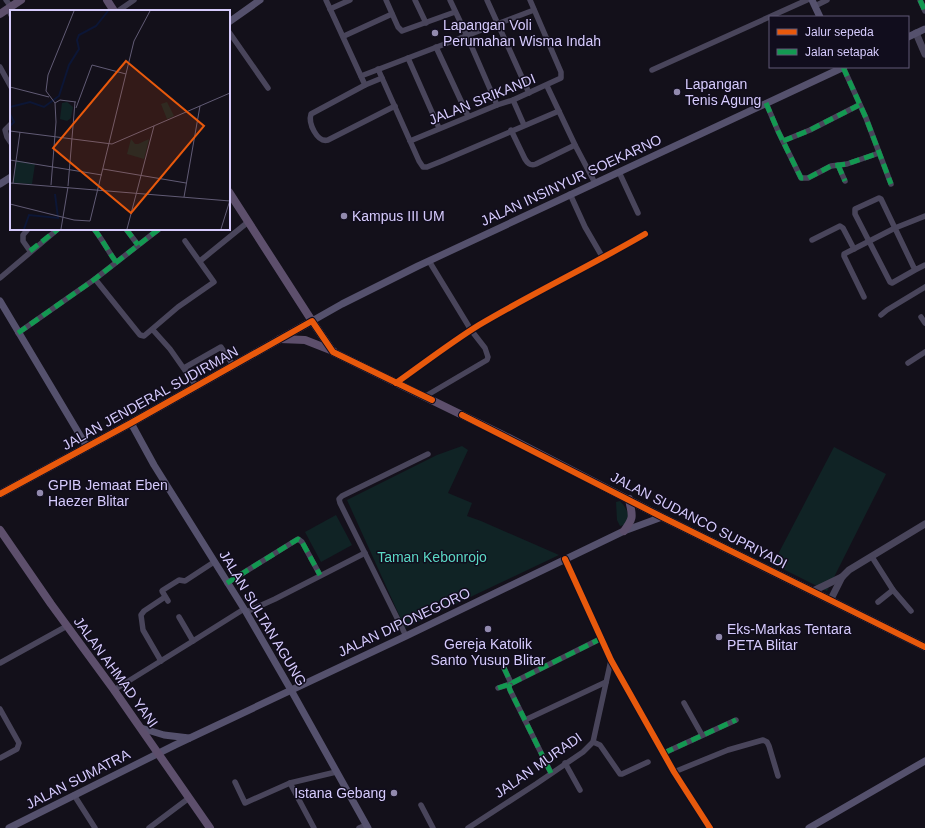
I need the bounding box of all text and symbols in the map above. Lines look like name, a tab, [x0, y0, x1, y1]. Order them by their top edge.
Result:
inset map	[10, 10, 230, 230]
legend	[769, 16, 909, 68]
place label: Lapangan Voli Perumahan Wisma Indah	[443, 17, 601, 49]
text: Jalur sepeda	[805, 25, 874, 39]
marker: Lapangan Voli Perumahan Wisma Indah	[430, 28, 440, 38]
text: Jalan setapak	[805, 45, 880, 59]
street label: JALAN SRIKANDI	[426, 70, 538, 128]
place label: Lapangan Tenis Agung	[685, 76, 761, 108]
marker: Lapangan Tenis Agung	[672, 87, 682, 97]
street label: JALAN INSINYUR SOEKARNO	[478, 131, 664, 229]
place label: Kampus III UM	[352, 208, 445, 224]
marker: Kampus III UM	[339, 211, 349, 221]
street label: JALAN JENDERAL SUDIRMAN	[59, 343, 241, 453]
street label: JALAN SUDANCO SUPRIYADI	[608, 468, 790, 572]
place label: GPIB Jemaat Eben Haezer Blitar	[48, 477, 168, 509]
marker: GPIB Jemaat Eben Haezer Blitar	[35, 488, 45, 498]
street label: JALAN SULTAN AGUNG	[216, 547, 310, 689]
park label: Taman Kebonrojo	[377, 549, 487, 565]
street label: JALAN DIPONEGORO	[335, 584, 473, 660]
street label: JALAN AHMAD YANI	[71, 614, 161, 730]
place label: Eks-Markas Tentara PETA Blitar	[727, 621, 851, 653]
marker: Gereja Katolik Santo Yusup Blitar	[483, 624, 493, 634]
marker: Eks-Markas Tentara PETA Blitar	[714, 632, 724, 642]
place label: Gereja Katolik Santo Yusup Blitar	[431, 636, 546, 668]
street label: JALAN MURADI	[491, 729, 585, 801]
street label: JALAN SUMATRA	[23, 745, 133, 812]
place label: Istana Gebang	[294, 785, 386, 801]
marker: Istana Gebang	[389, 788, 399, 798]

